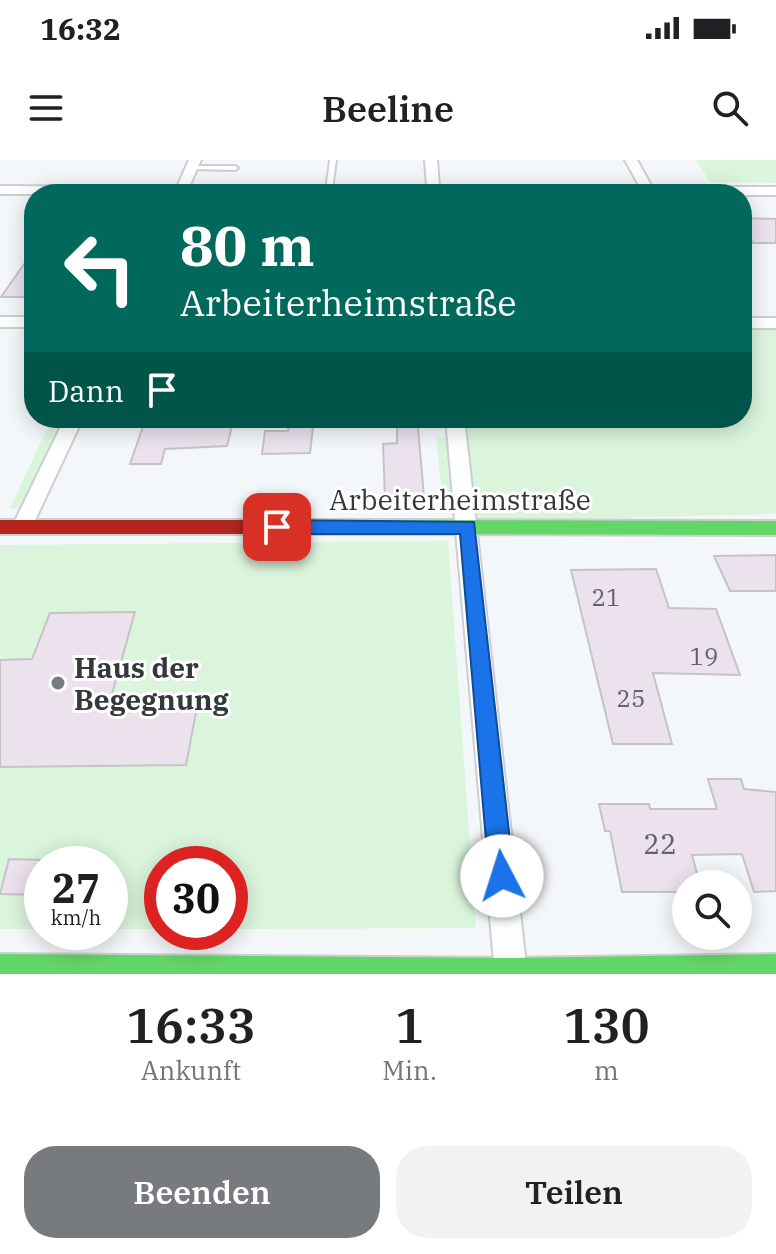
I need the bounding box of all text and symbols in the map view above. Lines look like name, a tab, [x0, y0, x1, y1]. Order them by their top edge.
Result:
text: 16:32	[40, 9, 121, 48]
text: Beeline	[322, 85, 454, 132]
icon: menu	[24, 86, 68, 130]
icon: search	[708, 86, 752, 130]
text: 80 m	[180, 209, 315, 281]
icon: left	[48, 216, 152, 320]
text: Arbeiterheimstraße	[180, 279, 517, 326]
icon: arrive	[140, 368, 184, 412]
text: Dann	[48, 371, 124, 410]
street label: Arbeiterheimstraße	[329, 481, 591, 518]
pin	[243, 493, 311, 561]
icon: arrive	[255, 505, 299, 549]
house number: 21	[592, 581, 620, 613]
house number: 19	[690, 640, 718, 672]
place label: Haus der Begegnung	[74, 649, 230, 718]
marker: Haus der Begegnung	[49, 674, 67, 692]
house number: 25	[617, 682, 645, 714]
house number: 22	[643, 825, 677, 862]
position arrow	[460, 834, 544, 918]
speed limit sign: 30	[144, 846, 248, 950]
text: 27	[52, 862, 100, 914]
map controls	[672, 870, 752, 950]
button: search	[672, 870, 752, 950]
text: km/h	[51, 904, 101, 931]
text: 16:33	[126, 994, 256, 1056]
text: 1	[395, 994, 424, 1056]
text: 130	[563, 994, 650, 1056]
text: Ankunft	[141, 1053, 241, 1087]
text: Min.	[382, 1053, 437, 1087]
text: m	[594, 1053, 619, 1087]
button: Beenden	[24, 1146, 380, 1238]
button: Teilen	[396, 1146, 752, 1238]

